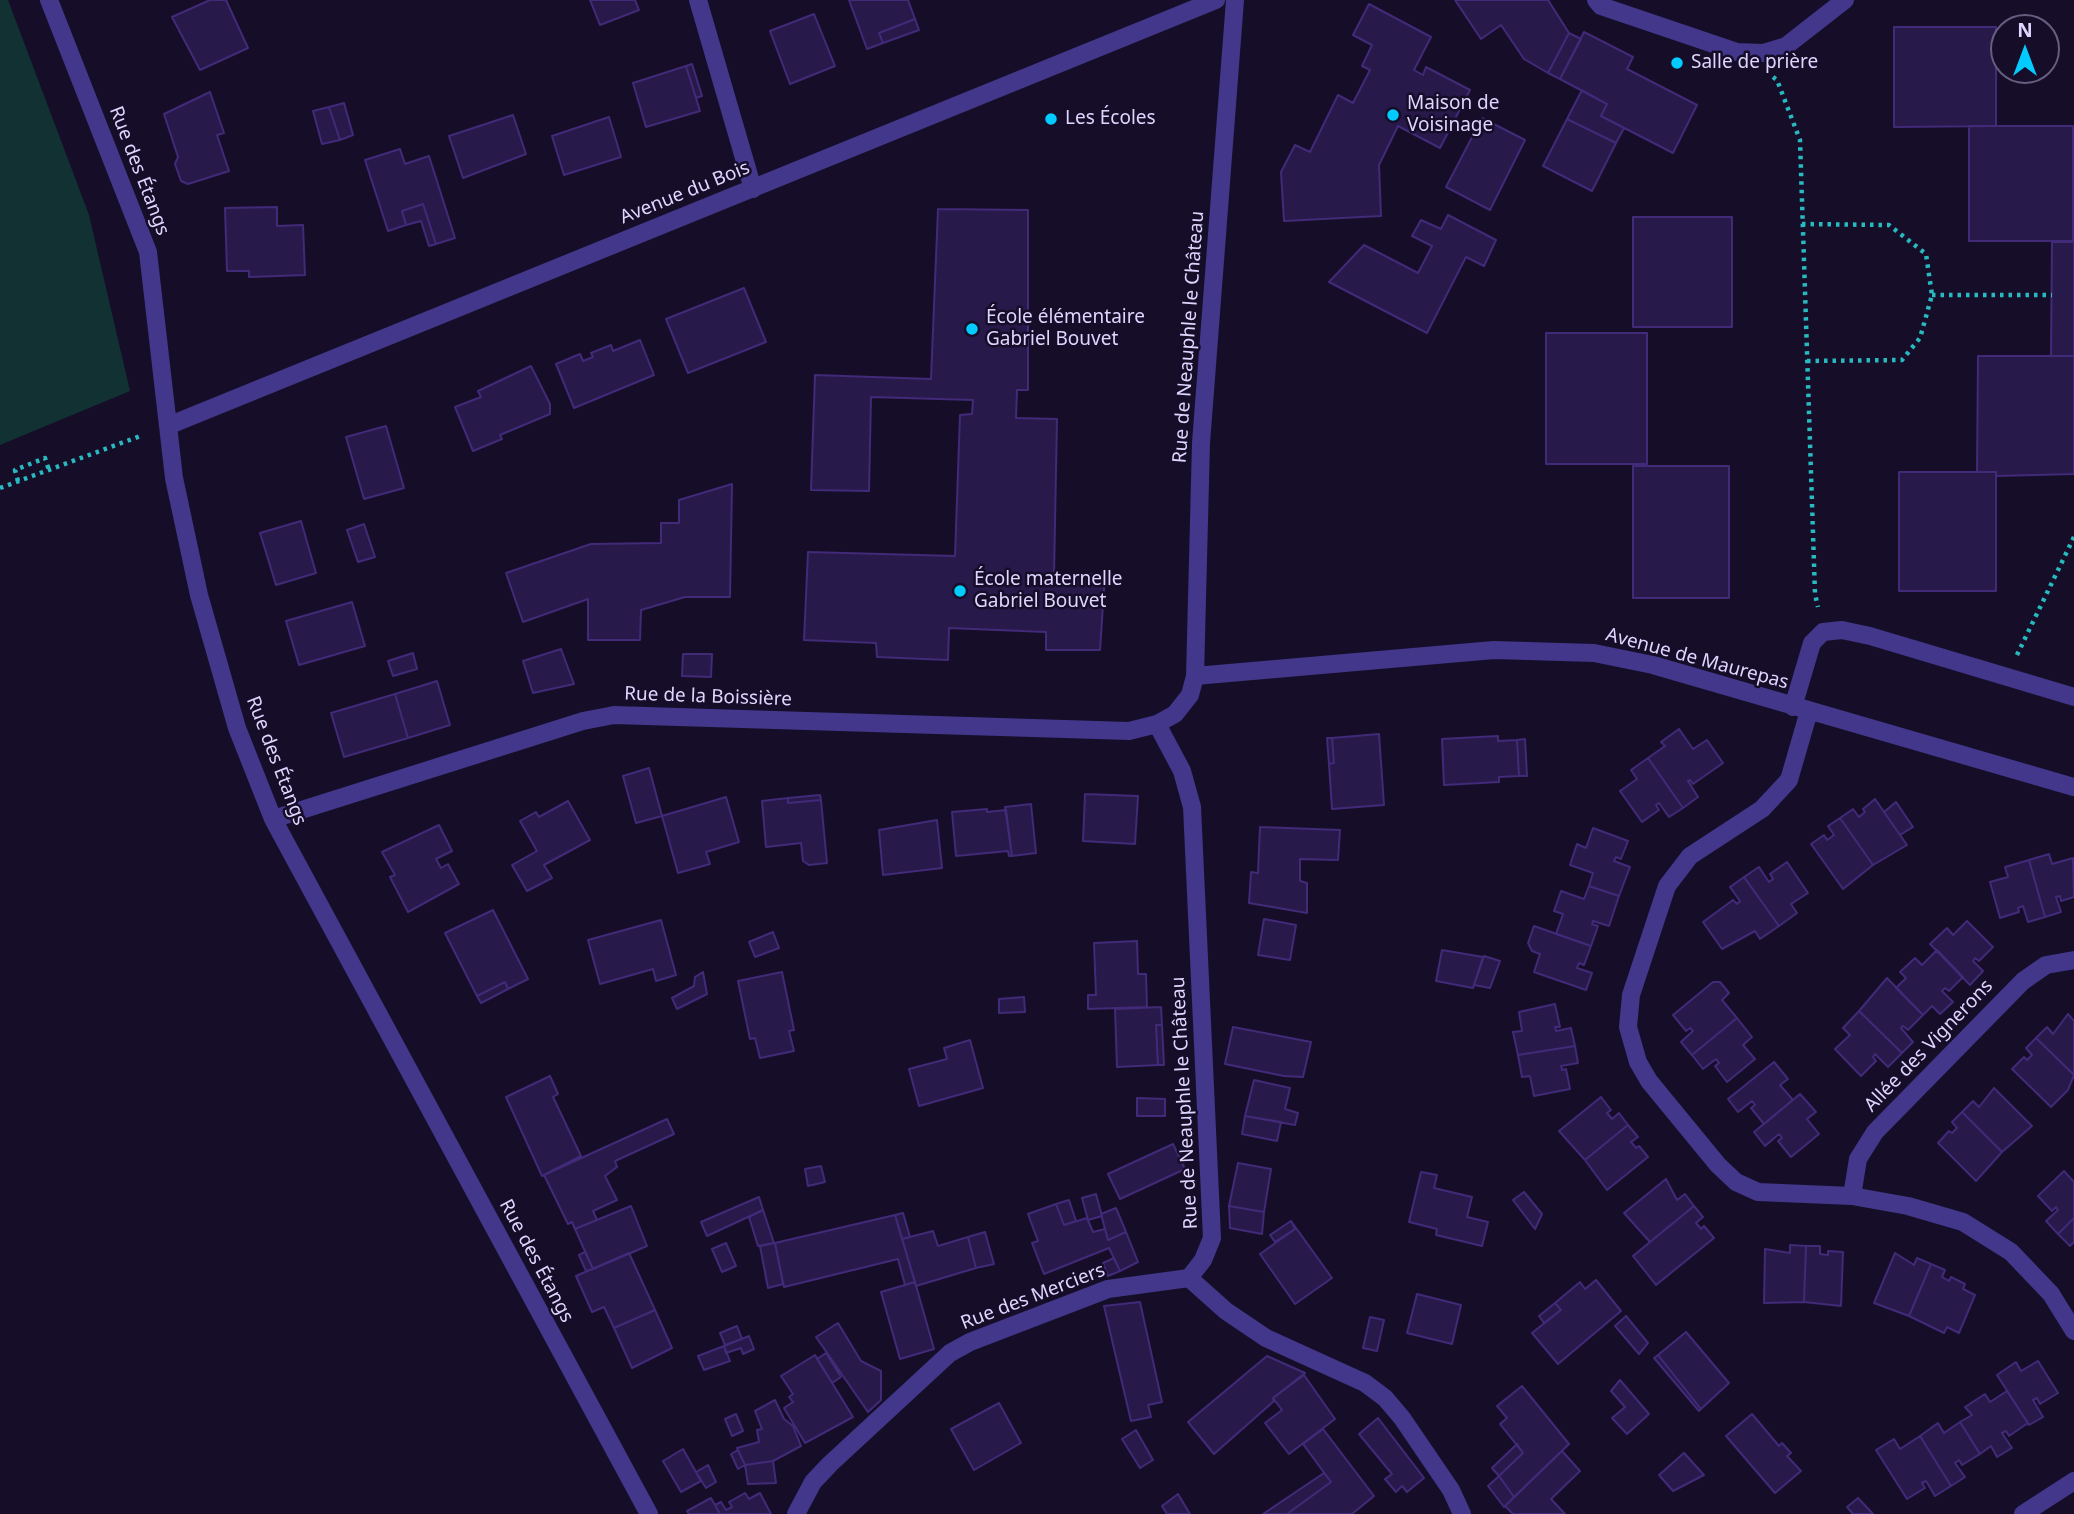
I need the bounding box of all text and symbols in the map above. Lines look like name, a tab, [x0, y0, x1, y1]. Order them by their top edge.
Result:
north arrow	[1990, 14, 2060, 84]
text: N	[2017, 17, 2033, 43]
place label: Salle de prière	[1691, 52, 1818, 74]
marker: Salle de prière	[1669, 55, 1685, 71]
place label: Maison de Voisinage	[1407, 93, 1499, 137]
street label: Rue des Étangs	[104, 103, 174, 239]
marker: Maison de Voisinage	[1385, 107, 1401, 123]
place label: Les Écoles	[1065, 108, 1156, 130]
marker: Les Écoles	[1043, 111, 1059, 127]
street label: Avenue du Bois	[617, 157, 753, 229]
street label: Rue de Neauphle le Château	[1169, 210, 1209, 464]
place label: École élémentaire Gabriel Bouvet	[986, 307, 1145, 351]
marker: École élémentaire Gabriel Bouvet	[964, 321, 980, 337]
place label: École maternelle Gabriel Bouvet	[974, 569, 1123, 613]
marker: École maternelle Gabriel Bouvet	[952, 583, 968, 599]
street label: Avenue de Maurepas	[1603, 624, 1791, 694]
street label: Rue de la Boissière	[624, 683, 792, 711]
street label: Rue des Étangs	[241, 693, 311, 829]
street label: Allée des Vignerons	[1860, 975, 1998, 1117]
street label: Rue de Neauphle le Château	[1167, 976, 1203, 1230]
street label: Rue des Étangs	[494, 1195, 578, 1327]
street label: Rue des Merciers	[958, 1259, 1108, 1335]

